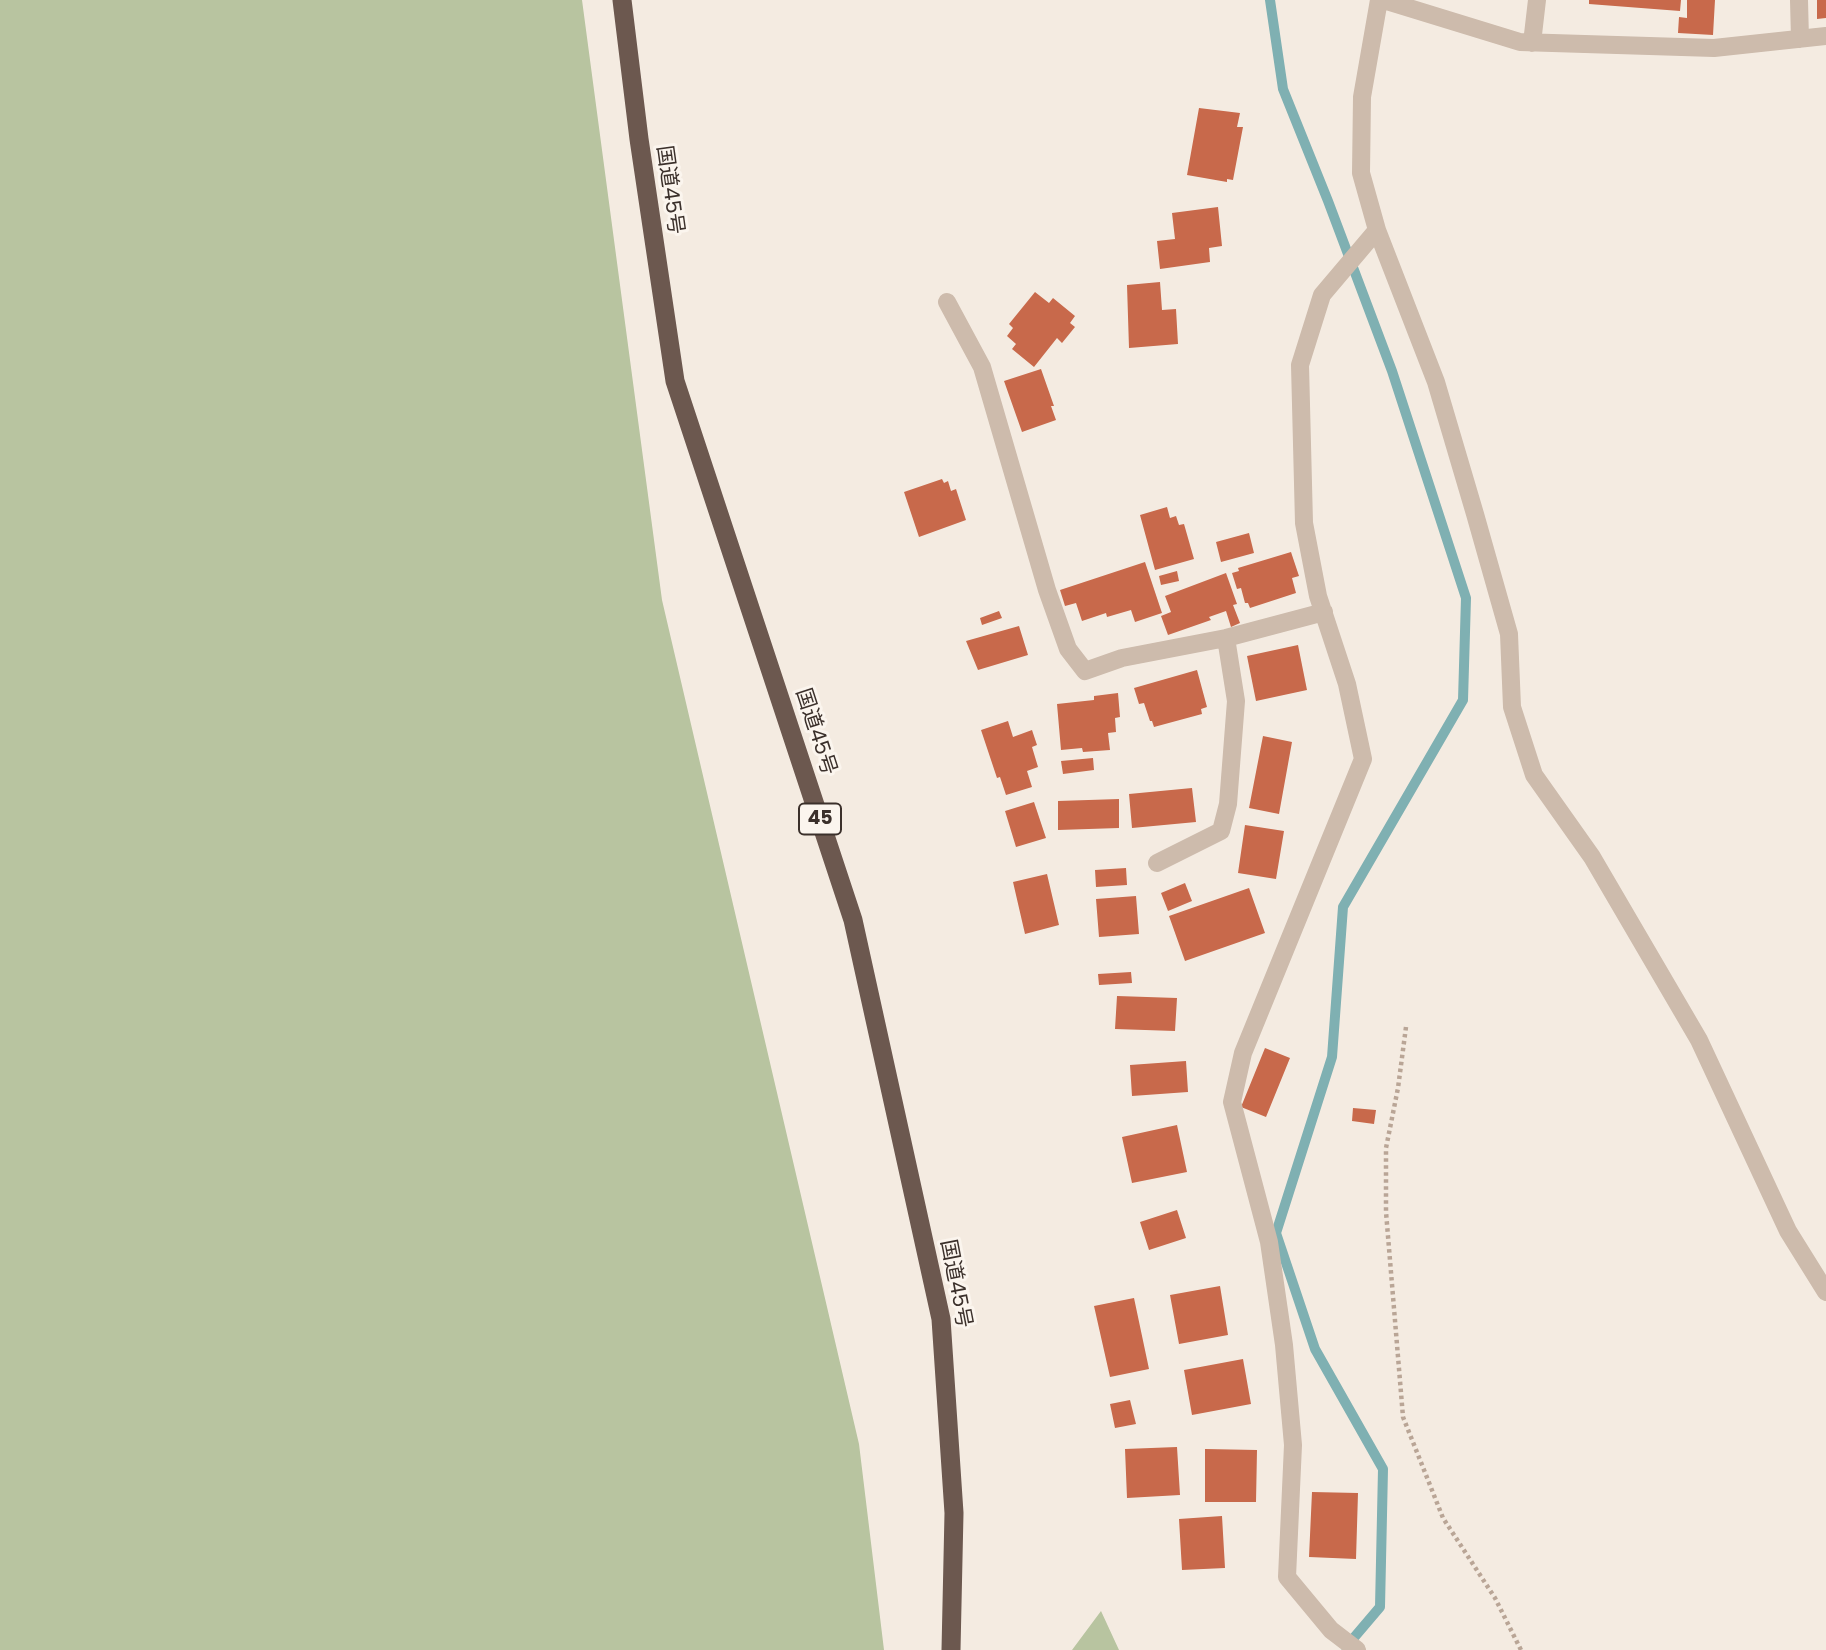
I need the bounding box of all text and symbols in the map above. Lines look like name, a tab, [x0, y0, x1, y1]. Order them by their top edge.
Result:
street label: 国道45号	[650, 144, 688, 236]
street label: 国道45号	[789, 686, 841, 778]
road number: 45	[799, 804, 841, 834]
street label: 国道45号	[934, 1238, 976, 1330]

